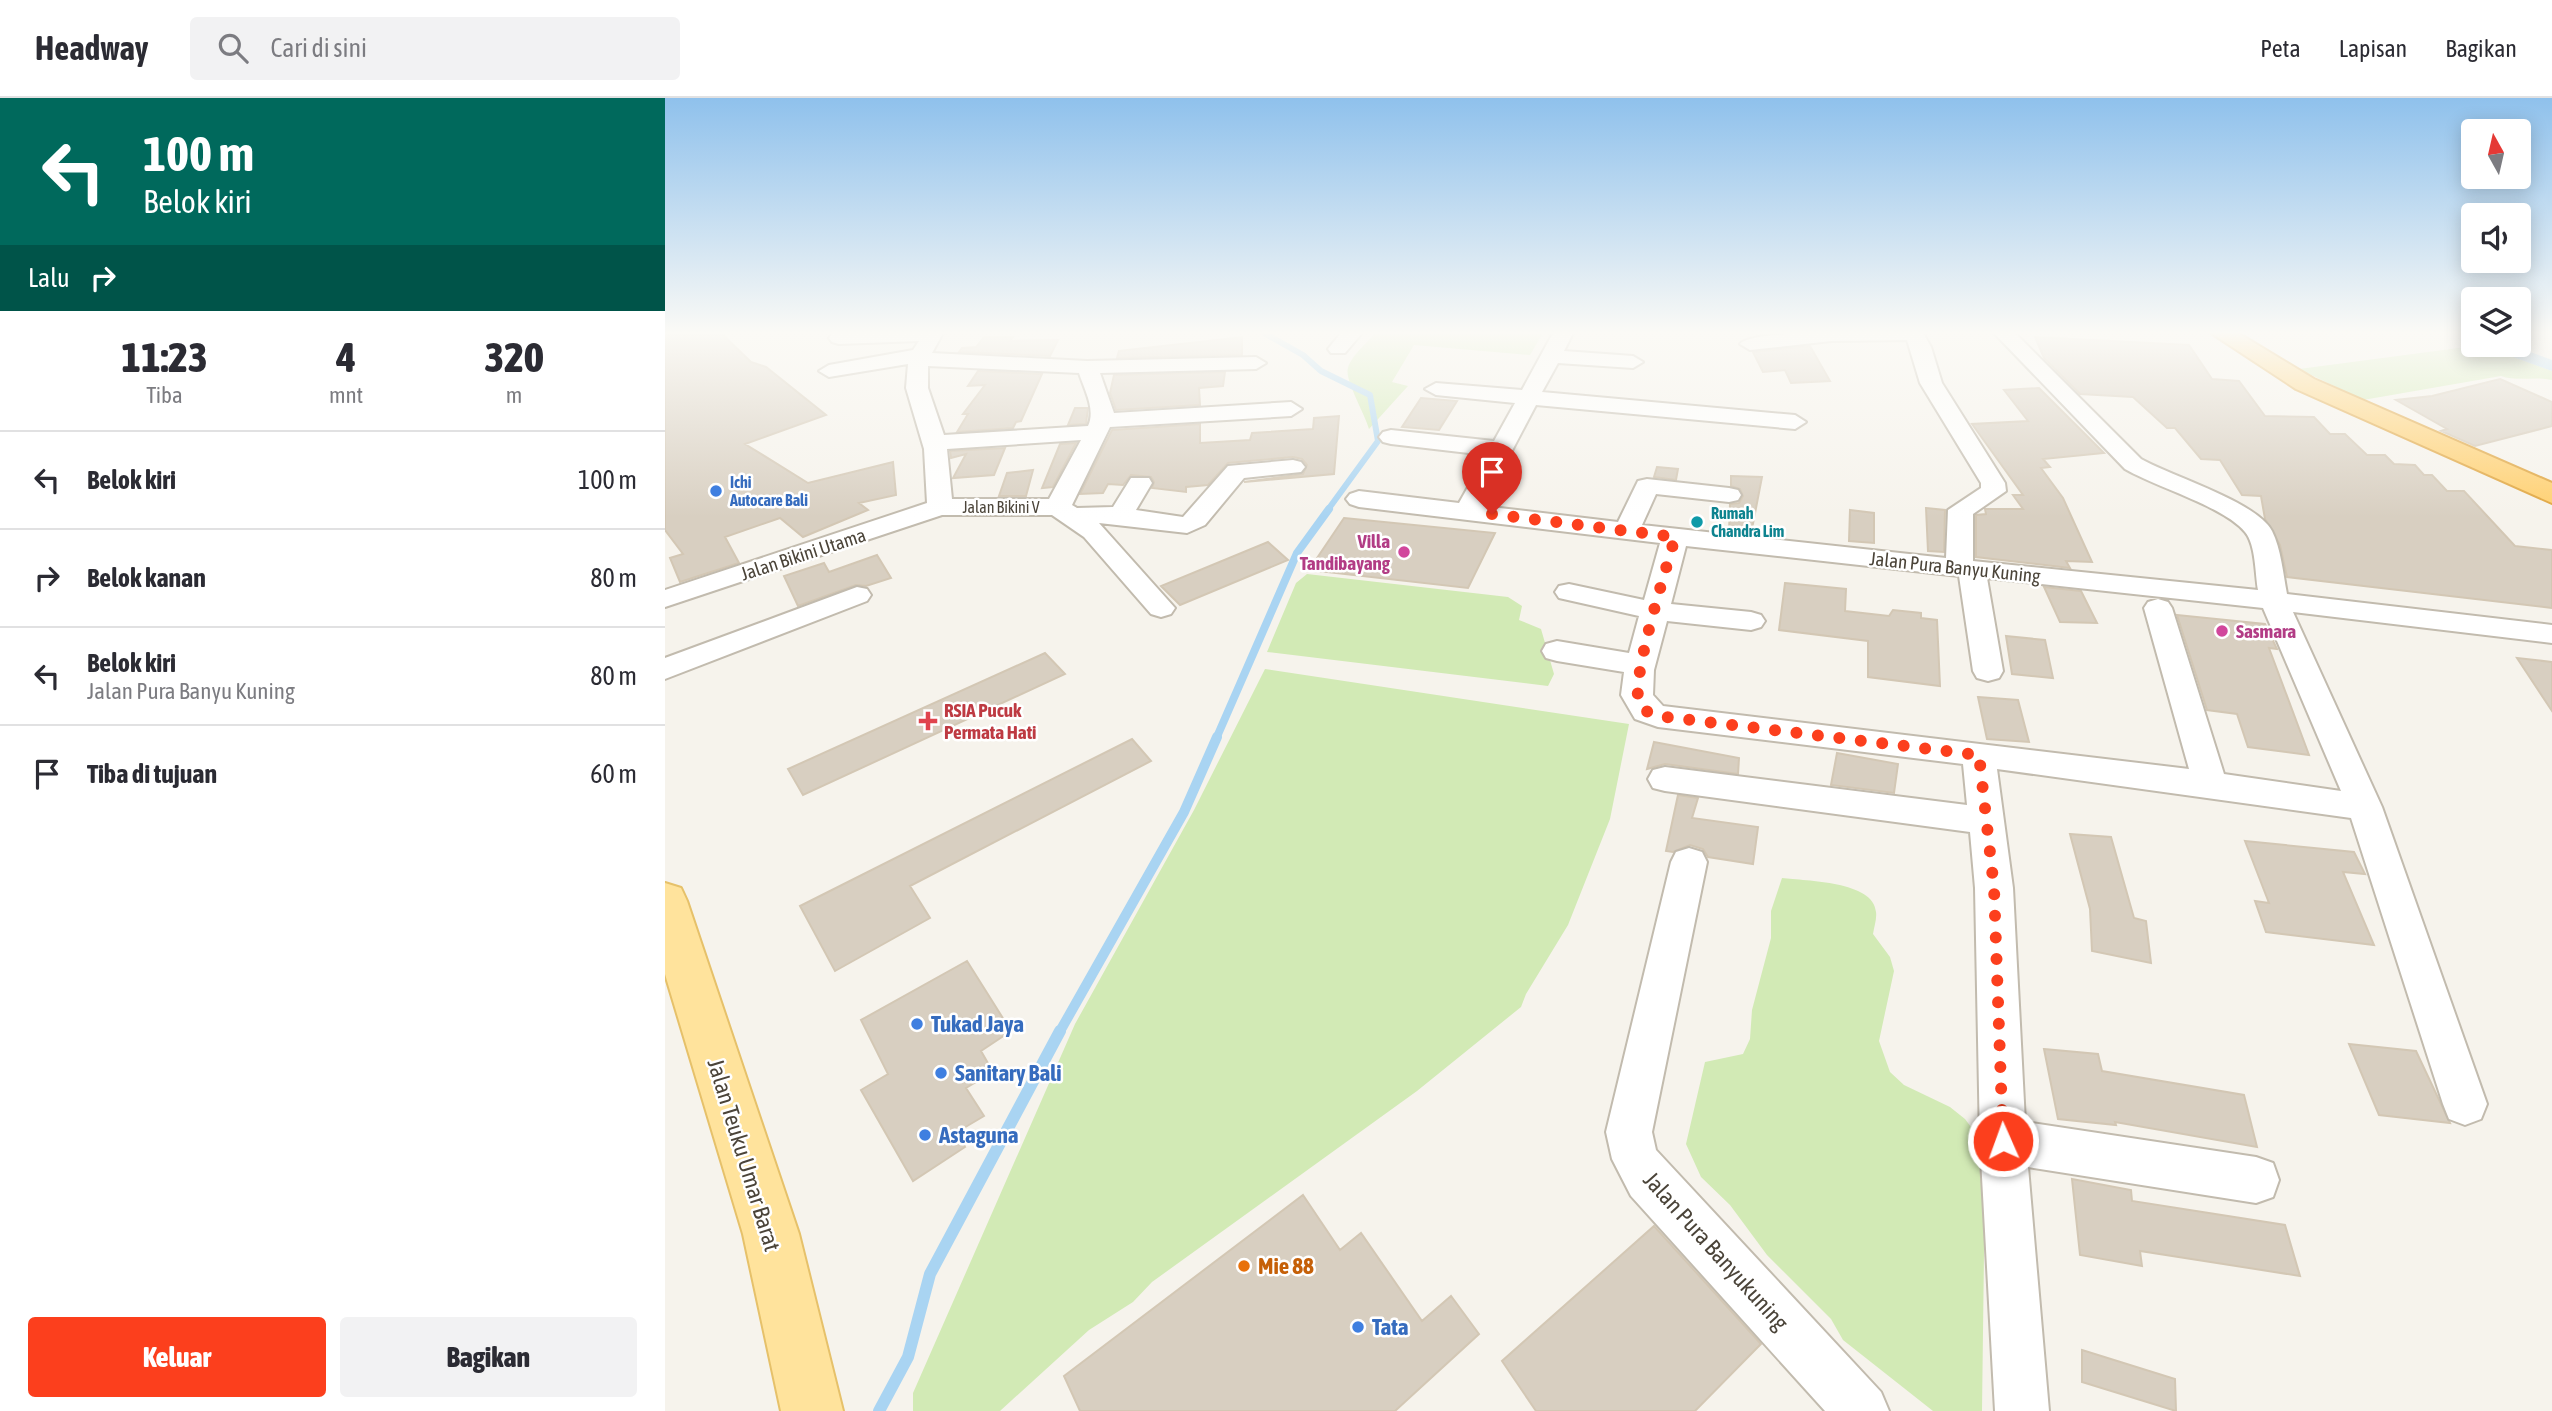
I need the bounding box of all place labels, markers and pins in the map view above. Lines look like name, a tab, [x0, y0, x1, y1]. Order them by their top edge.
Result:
pin	[1462, 442, 1522, 514]
place label: Ichi Autocare Bali	[729, 473, 808, 509]
marker: Ichi Autocare Bali	[708, 483, 724, 499]
place label: Rumah Chandra Lim	[1711, 504, 1784, 540]
marker: Rumah Chandra Lim	[1689, 514, 1705, 530]
place label: Villa Tandibayang	[1300, 530, 1391, 574]
marker: Villa Tandibayang	[1396, 544, 1412, 560]
place label: Sasmara	[2236, 620, 2296, 642]
marker: Sasmara	[2214, 623, 2230, 639]
place label: RSIA Pucuk Permata Hati	[944, 699, 1037, 743]
marker: RSIA Pucuk Permata Hati	[918, 711, 938, 731]
place label: Tukad Jaya	[931, 1011, 1024, 1037]
marker: Tukad Jaya	[909, 1016, 925, 1032]
place label: Sanitary Bali	[955, 1060, 1062, 1086]
marker: Sanitary Bali	[933, 1065, 949, 1081]
place label: Astaguna	[938, 1122, 1019, 1148]
marker: Astaguna	[917, 1127, 933, 1143]
place label: Mie 88	[1258, 1253, 1314, 1279]
marker: Mie 88	[1236, 1258, 1252, 1274]
place label: Tata	[1372, 1314, 1409, 1340]
marker: Tata	[1350, 1319, 1366, 1335]

